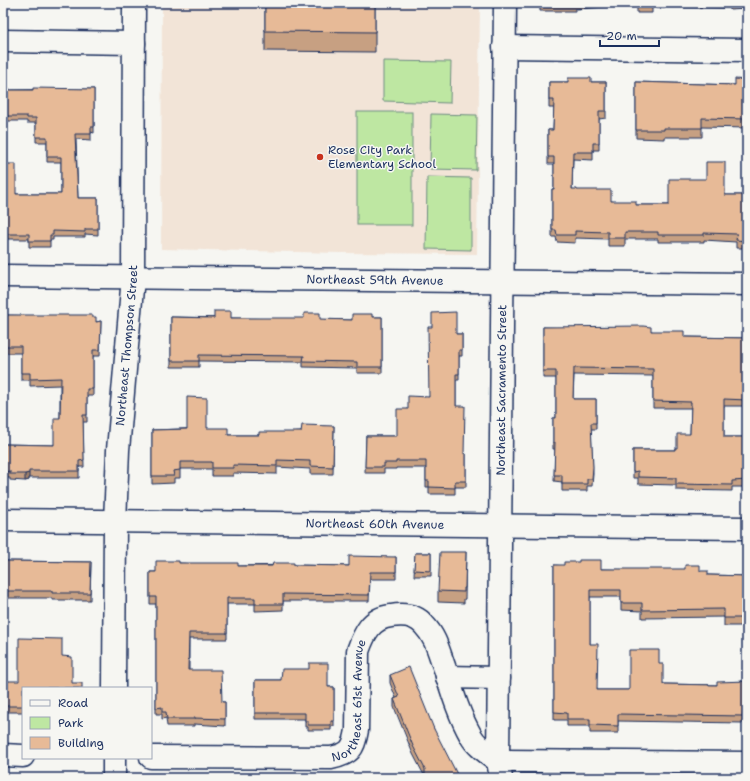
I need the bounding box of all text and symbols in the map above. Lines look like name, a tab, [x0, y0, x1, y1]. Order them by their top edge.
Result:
scale bar	[600, 22, 659, 48]
text: 20 m	[606, 28, 637, 44]
place label: Rose City Park Elementary School	[328, 142, 436, 172]
marker: Rose City Park Elementary School	[315, 152, 325, 162]
street label: Northeast Thompson Street	[112, 265, 141, 427]
street label: Northeast 59th Avenue	[306, 271, 444, 289]
street label: Northeast Sacramento Street	[493, 305, 510, 476]
street label: Northeast 60th Avenue	[306, 515, 445, 533]
street label: Northeast 61st Avenue	[330, 636, 370, 766]
legend	[22, 687, 152, 759]
text: Road	[58, 695, 89, 711]
text: Park	[58, 715, 84, 731]
text: Building	[58, 735, 104, 751]

